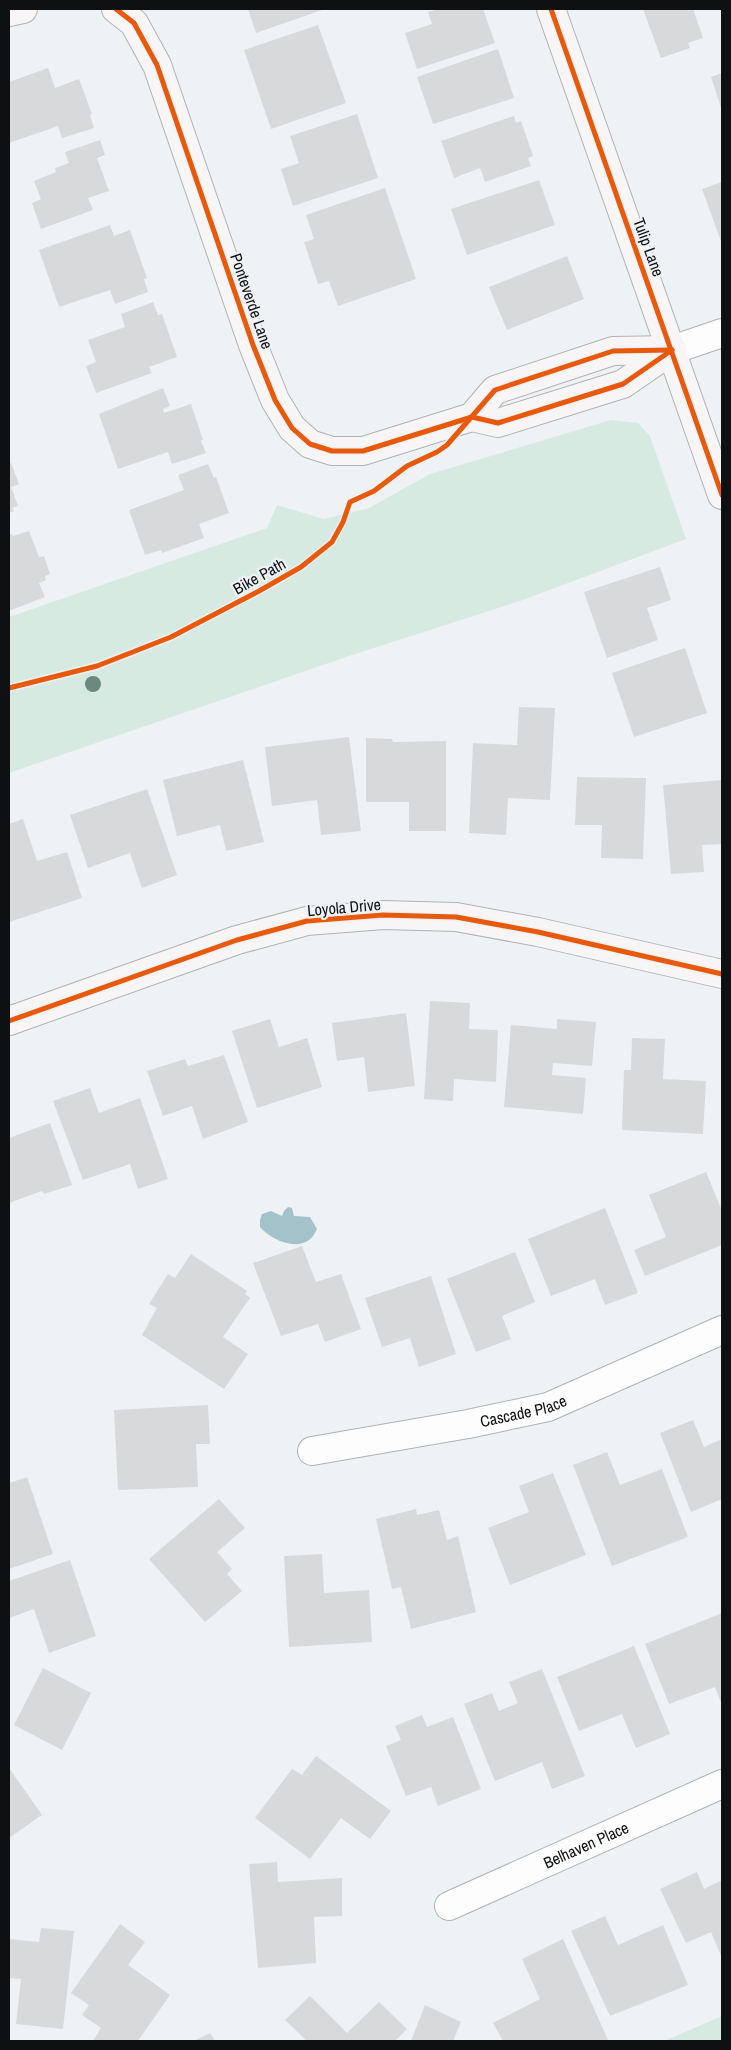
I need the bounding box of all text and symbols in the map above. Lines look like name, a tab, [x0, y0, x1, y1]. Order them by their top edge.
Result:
street label: Tulip Lane	[628, 215, 670, 279]
street label: Ponteverde Lane	[225, 250, 279, 352]
street label: Bike Path	[229, 553, 289, 599]
street label: Loyola Drive	[306, 893, 382, 921]
street label: Cascade Place	[478, 1389, 570, 1432]
street label: Belhaven Place	[540, 1816, 632, 1873]

